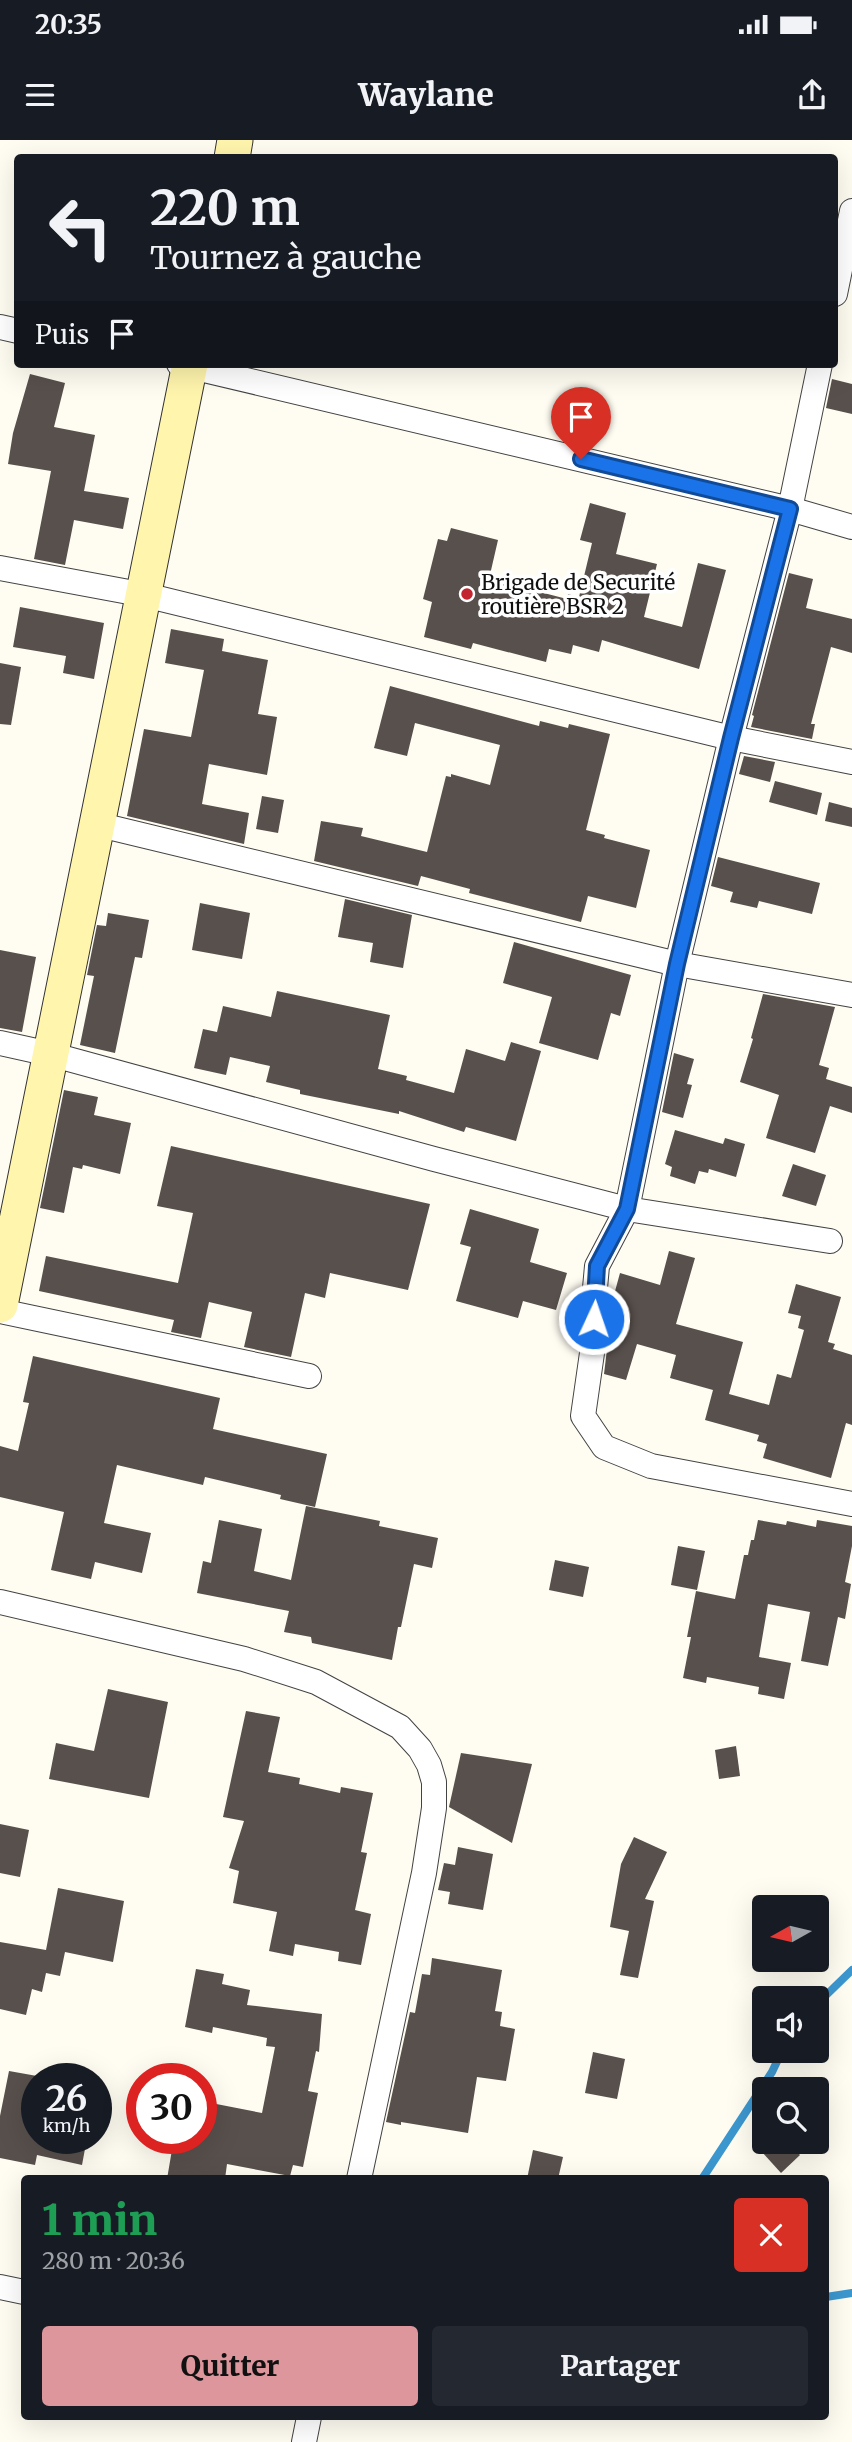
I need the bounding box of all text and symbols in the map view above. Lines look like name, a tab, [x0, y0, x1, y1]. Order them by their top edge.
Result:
text: 20:35	[35, 8, 102, 41]
text: Waylane	[358, 75, 494, 115]
icon: menu	[21, 76, 59, 114]
icon: share	[793, 76, 831, 114]
text: 220 m	[150, 177, 300, 238]
icon: left	[35, 182, 126, 273]
text: Tournez à gauche	[150, 238, 421, 278]
icon: arrive	[103, 315, 141, 353]
text: Puis	[35, 318, 89, 351]
pin	[551, 387, 611, 459]
icon: arrive	[562, 398, 600, 436]
place label: Brigade de Securité routière BSR 2	[481, 569, 675, 620]
marker: Brigade de Securité routière BSR 2	[459, 586, 475, 602]
position arrow	[557, 1282, 631, 1356]
north arrow	[752, 1895, 830, 1972]
map controls	[752, 1895, 829, 2154]
button: sound	[752, 1986, 829, 2063]
speed limit sign: 30	[126, 2063, 217, 2154]
text: 26	[46, 2077, 87, 2121]
button: search	[752, 2077, 829, 2154]
text: km/h	[43, 2114, 90, 2137]
text: 1 min	[42, 2194, 157, 2246]
button: close	[734, 2198, 808, 2272]
text: 280 m · 20:36	[42, 2246, 185, 2275]
button: Quitter	[42, 2326, 418, 2406]
button: Partager	[432, 2326, 808, 2406]

